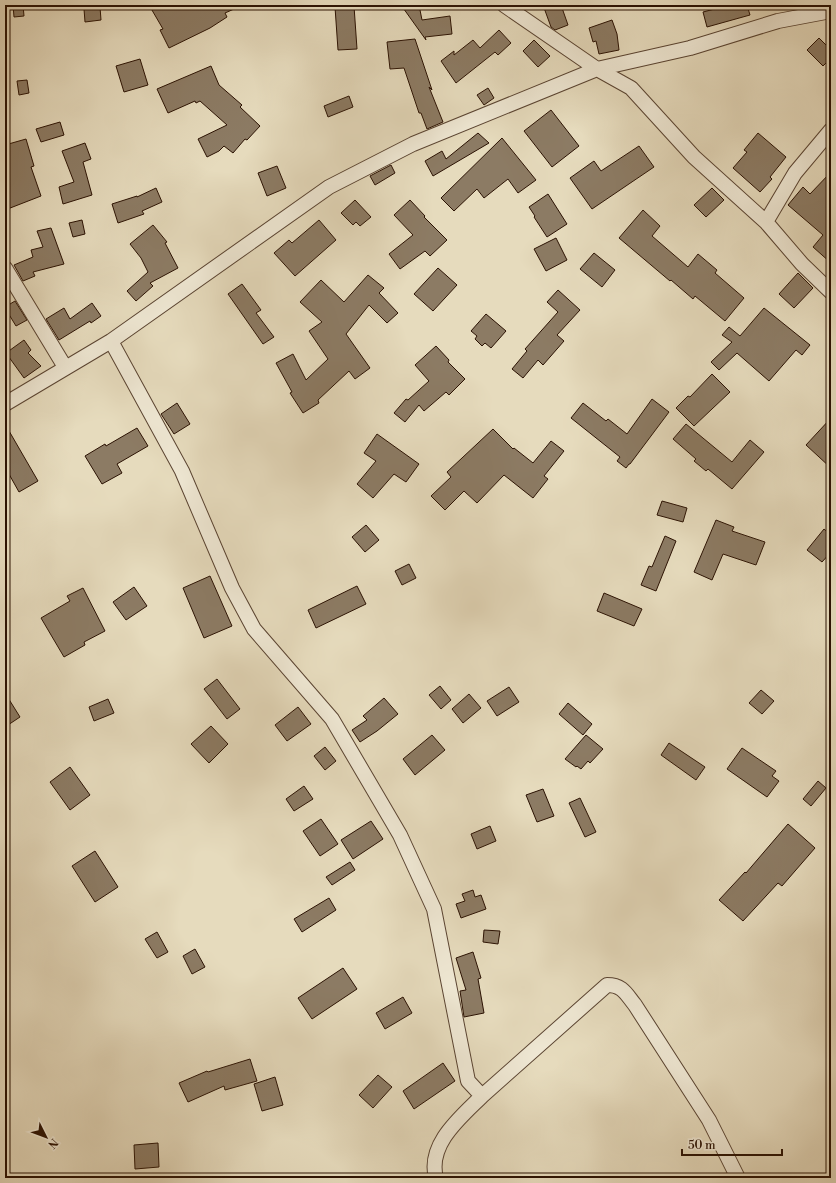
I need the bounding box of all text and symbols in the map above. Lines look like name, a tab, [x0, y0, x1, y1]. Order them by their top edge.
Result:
north arrow	[26, 1117, 66, 1157]
scale bar	[682, 1131, 782, 1157]
text: N	[44, 1135, 61, 1151]
text: 50 m	[688, 1138, 716, 1153]

